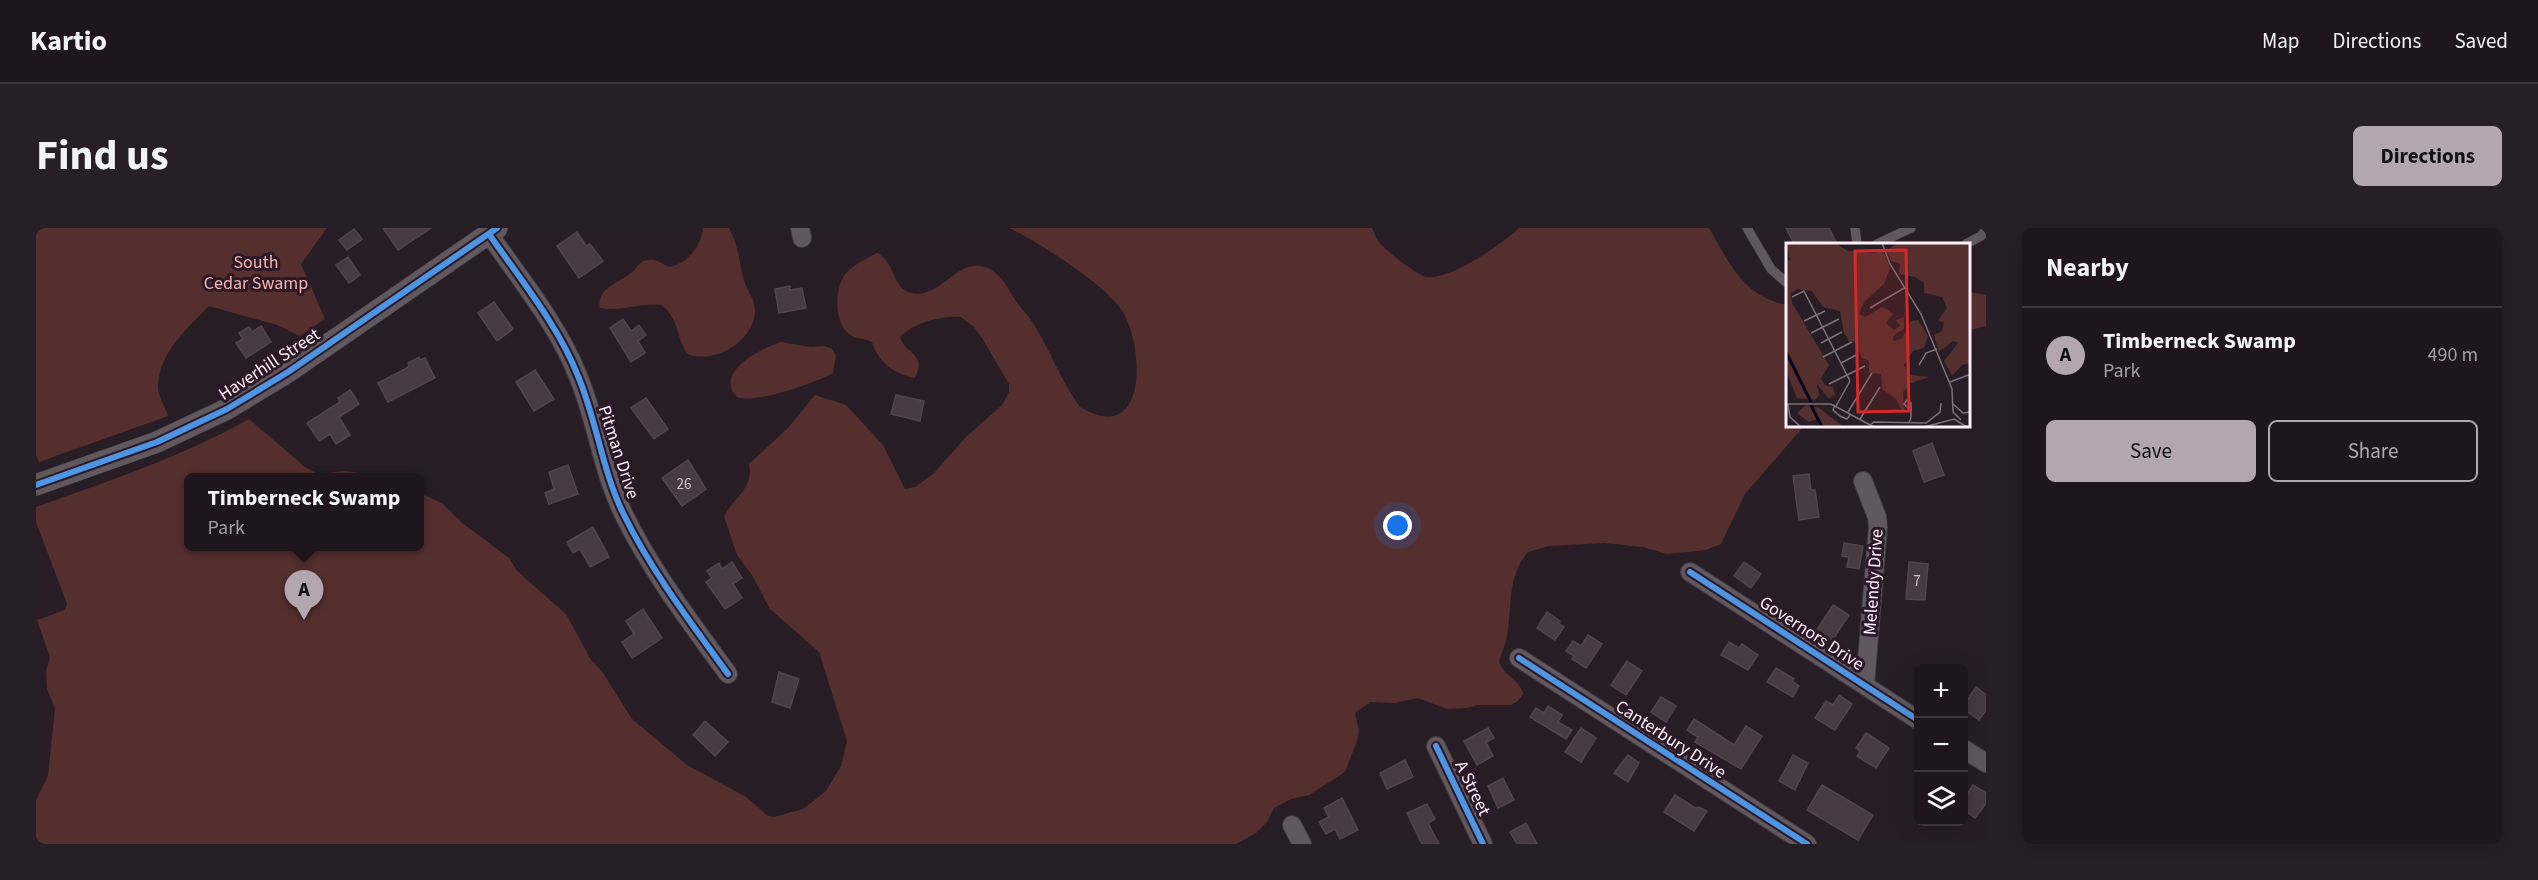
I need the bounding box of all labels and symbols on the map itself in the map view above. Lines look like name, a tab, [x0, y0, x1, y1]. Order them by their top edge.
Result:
inset map	[1786, 243, 1971, 428]
park label: South Cedar Swamp	[204, 250, 308, 296]
street label: Haverhill Street	[214, 322, 325, 407]
street label: Pitman Drive	[592, 402, 645, 502]
house number: 26	[677, 474, 691, 495]
your location	[1383, 511, 1412, 540]
street label: Melendy Drive	[1857, 528, 1890, 636]
pin: A	[284, 570, 324, 620]
house number: 7	[1913, 571, 1921, 592]
street label: Governors Drive	[1754, 590, 1869, 677]
street label: Canterbury Drive	[1610, 694, 1731, 785]
street label: A Street	[1448, 756, 1497, 820]

